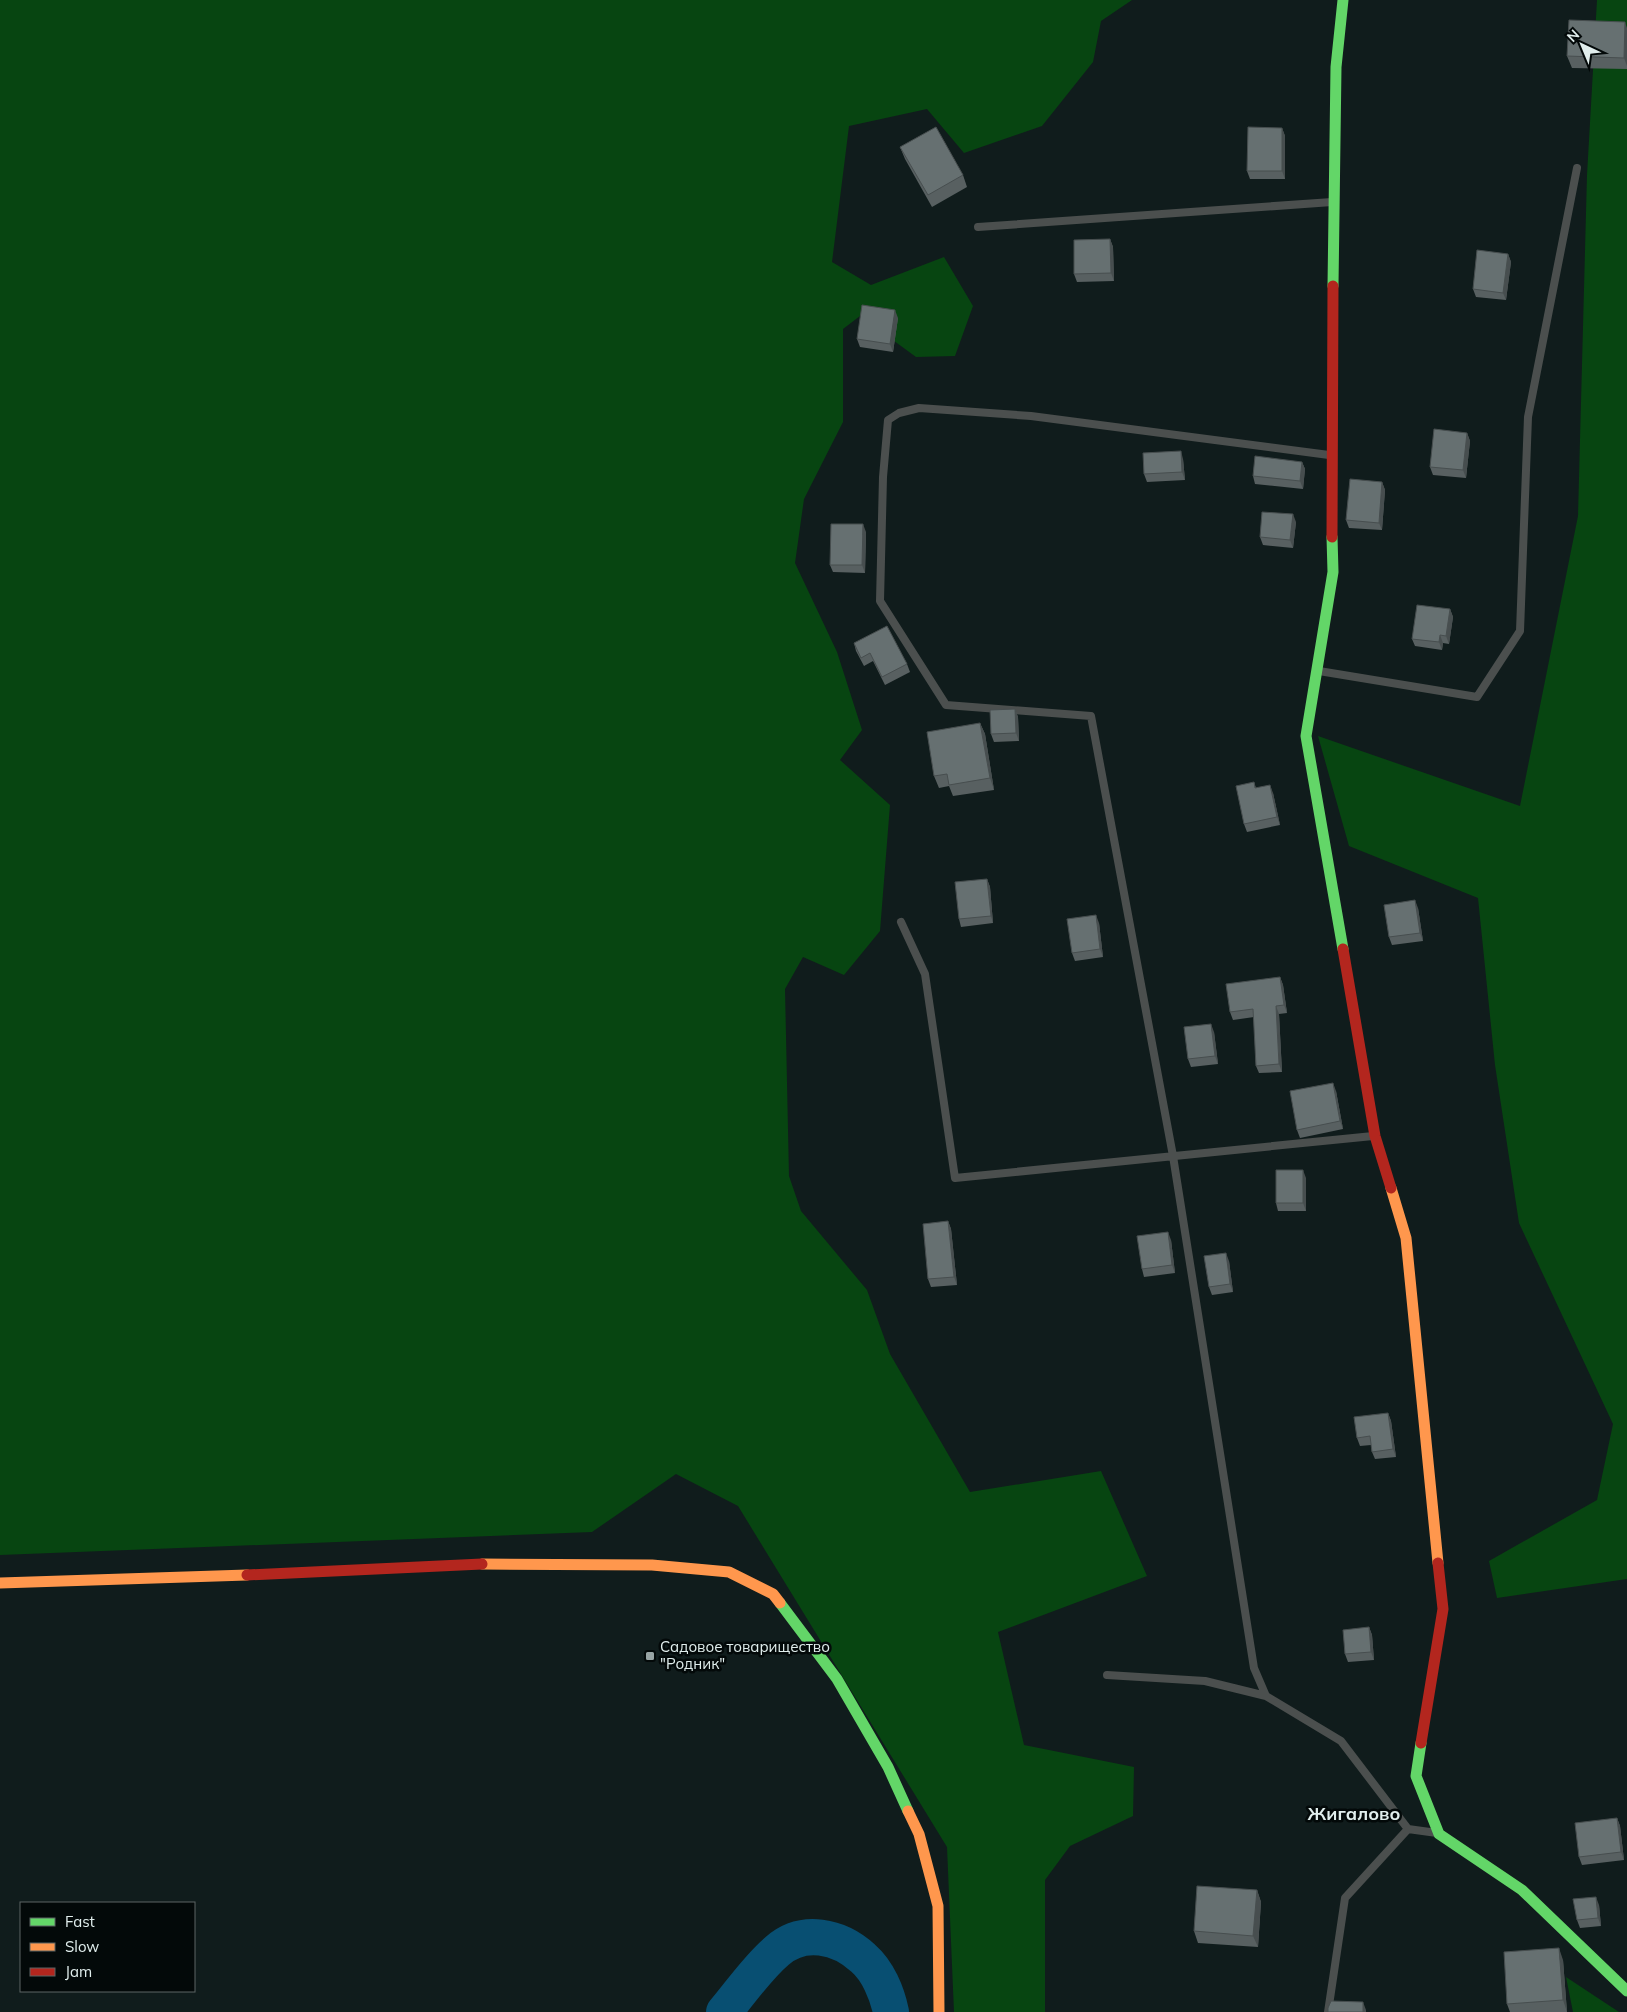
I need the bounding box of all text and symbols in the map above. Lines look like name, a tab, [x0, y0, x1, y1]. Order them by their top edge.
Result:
north arrow	[1557, 20, 1607, 70]
text: N	[1563, 26, 1583, 46]
place label: Садовое товарищество "Родник"	[660, 1637, 830, 1673]
marker: Садовое товарищество "Родник"	[644, 1650, 656, 1662]
district label: Жигалово	[1308, 1802, 1400, 1825]
legend	[20, 1902, 195, 1992]
text: Fast	[65, 1912, 95, 1931]
text: Slow	[65, 1937, 99, 1956]
text: Jam	[65, 1962, 92, 1981]

